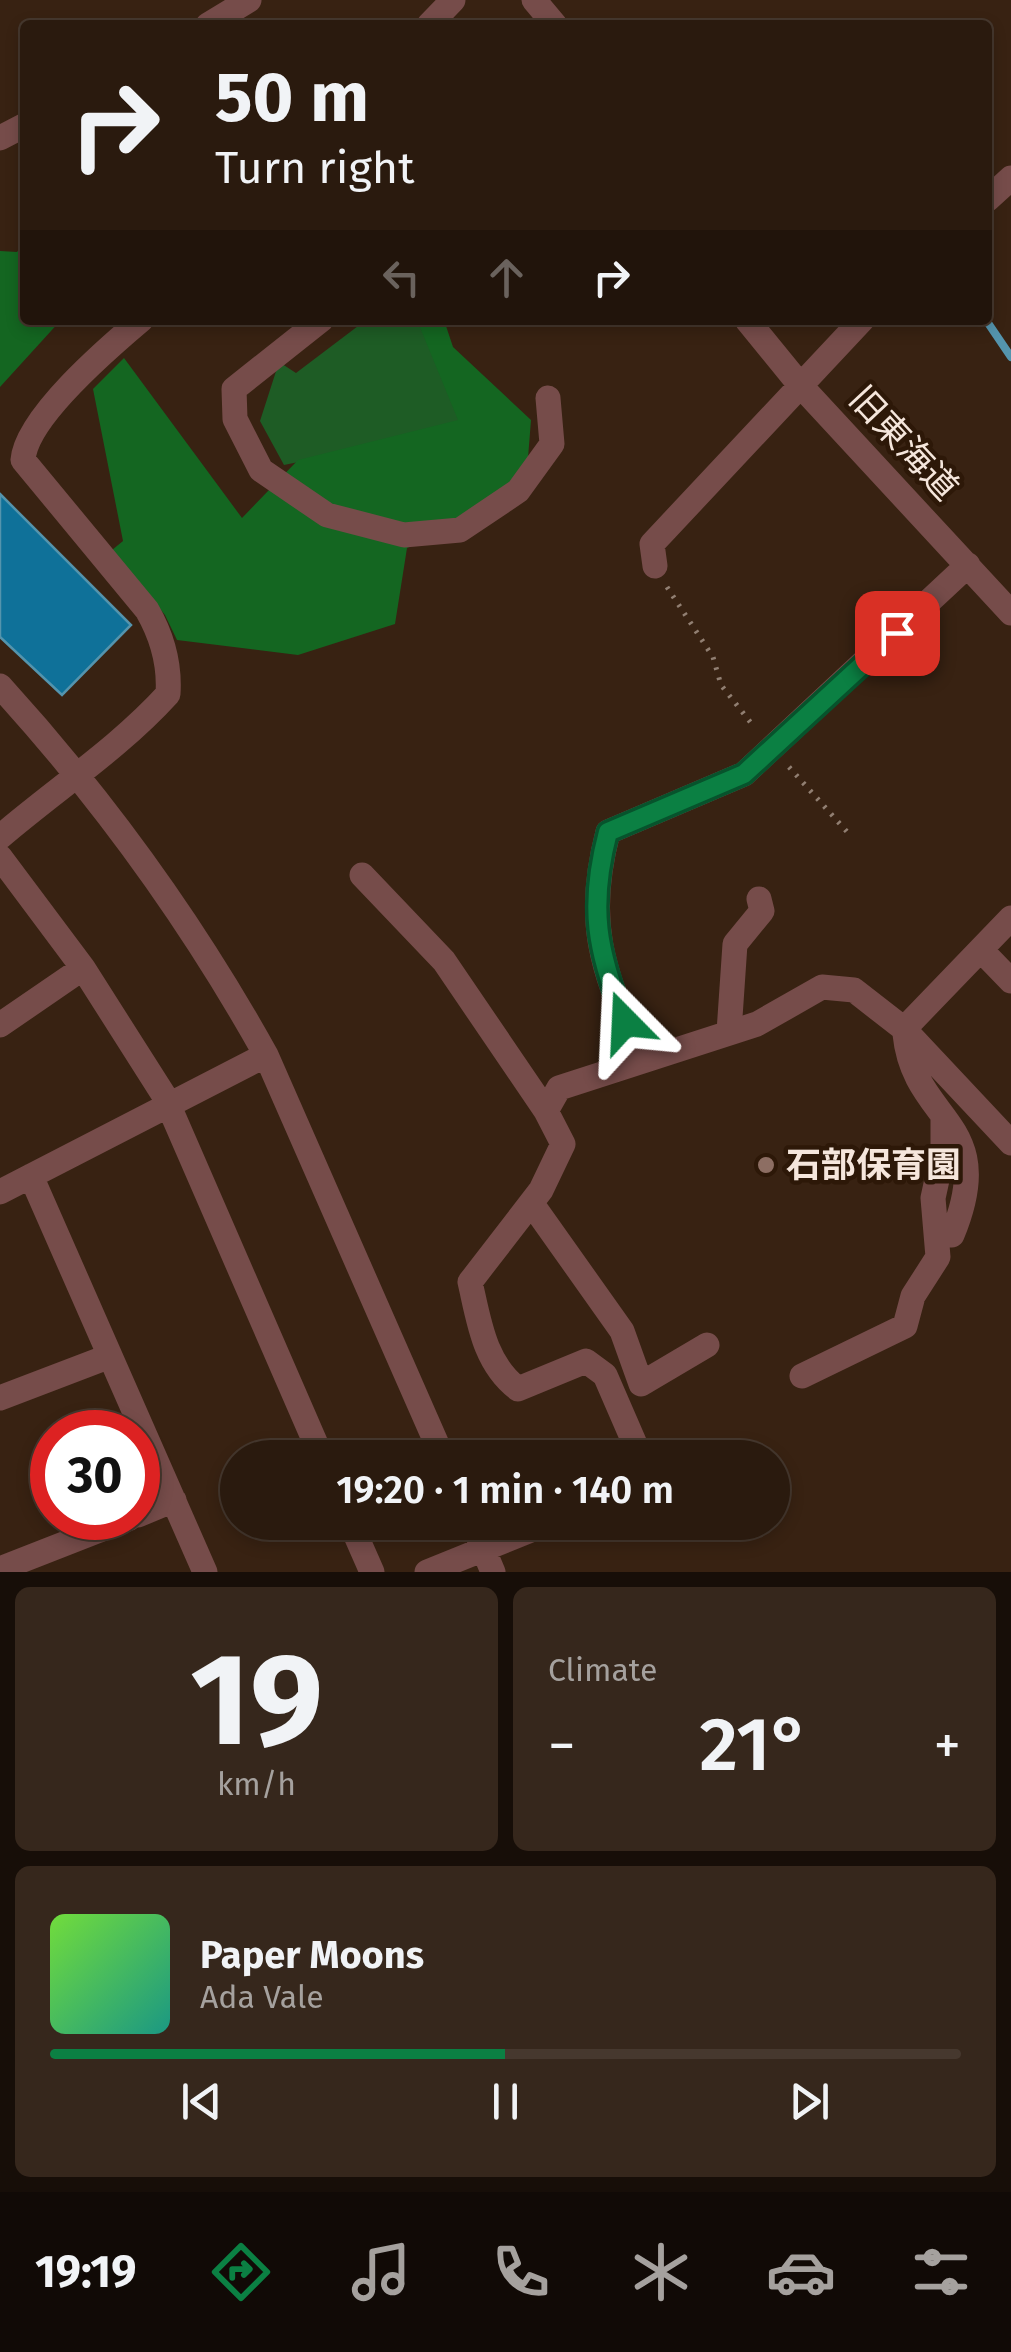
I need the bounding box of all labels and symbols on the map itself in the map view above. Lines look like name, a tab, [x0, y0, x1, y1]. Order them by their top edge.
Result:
street label: 旧東海道	[841, 377, 967, 509]
pin	[855, 591, 940, 676]
position arrow	[573, 970, 677, 1074]
place label: 石部保育園	[786, 1144, 961, 1186]
marker: 石部保育園	[755, 1154, 777, 1176]
speed limit sign: 30	[30, 1410, 160, 1540]

